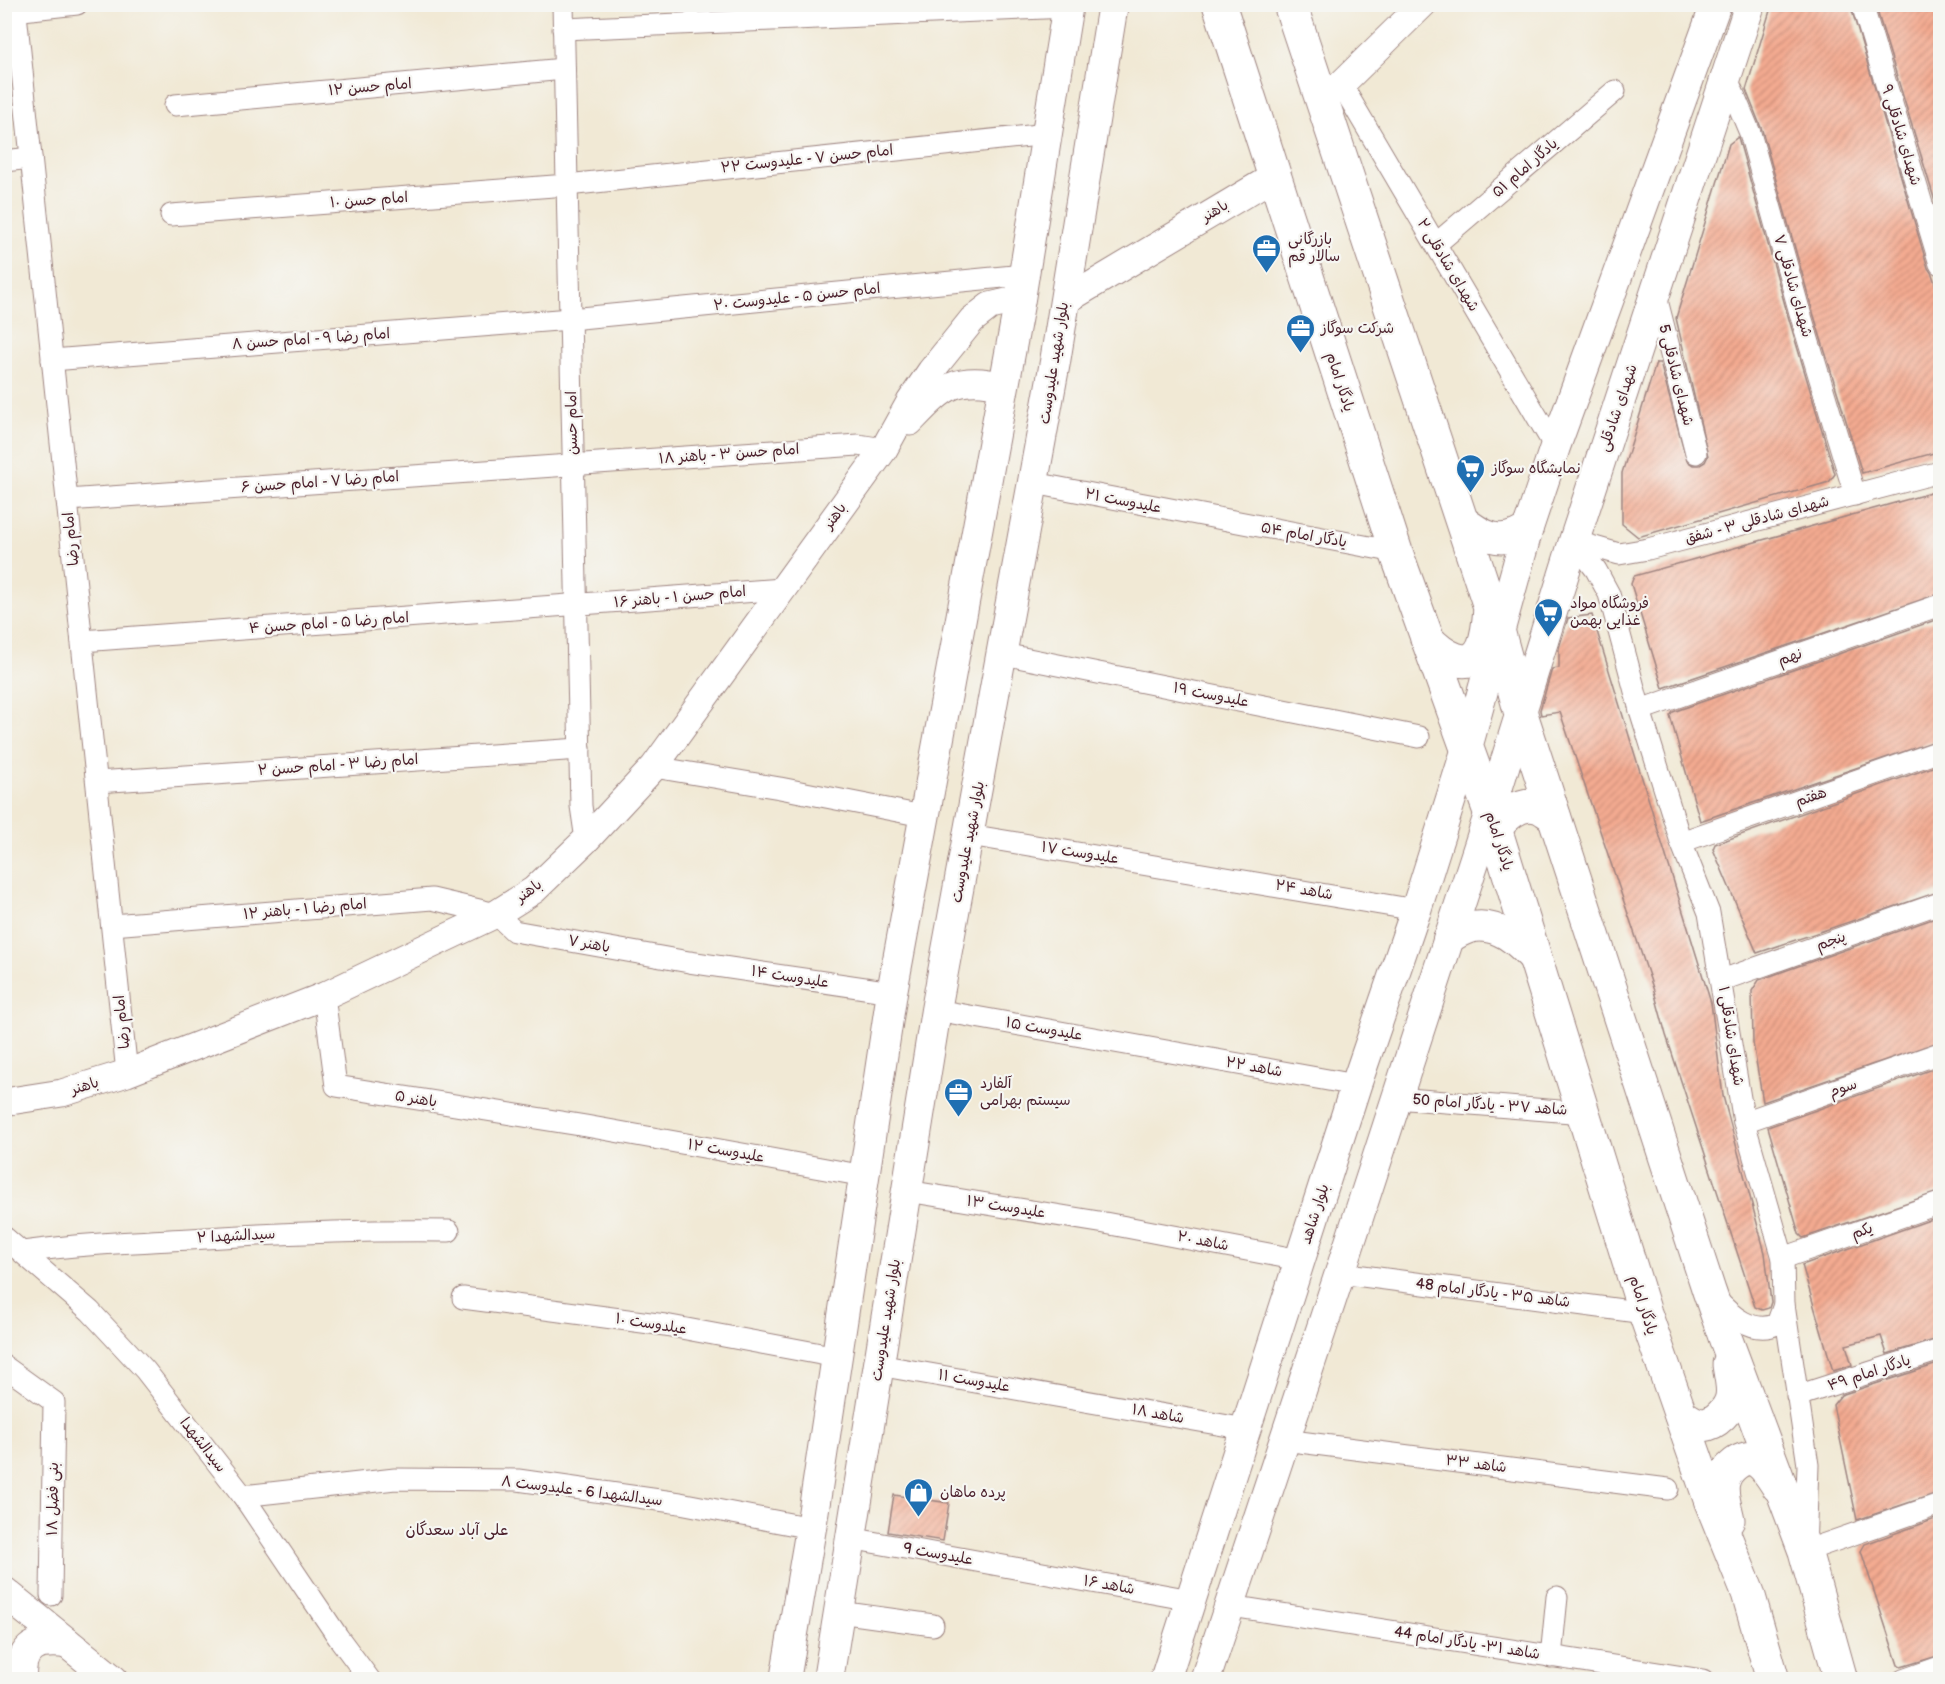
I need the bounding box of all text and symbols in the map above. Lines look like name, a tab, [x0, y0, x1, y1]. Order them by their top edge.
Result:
street label: امام حسن ۱۲	[327, 74, 413, 101]
street label: شهدای شادقلی ۹	[1877, 82, 1925, 188]
street label: یادگار امام ۵۱	[1488, 134, 1563, 203]
street label: امام حسن ۷ - علیدوست ۲۲	[720, 140, 894, 178]
street label: امام حسن ۱۰	[329, 188, 409, 213]
street label: باهنر	[1196, 196, 1232, 227]
street label: شهدای شادقلی ۲	[1413, 215, 1483, 315]
place label: بازرگانی سالار قم	[1288, 230, 1340, 268]
office icon: بازرگانی سالار قم	[1251, 232, 1283, 274]
street label: شهدای شادقلی ۷	[1769, 232, 1817, 340]
street label: امام حسن ۵ - علیدوست ۲۰	[713, 279, 882, 316]
street label: بلوار شهید علیدوست	[1035, 301, 1073, 425]
office icon: شرکت سوگاز	[1284, 312, 1316, 354]
place label: شرکت سوگاز	[1320, 319, 1394, 338]
street label: شهدای شادقلی 5	[1654, 322, 1698, 428]
street label: امام رضا ۹ - امام حسن ۸	[231, 324, 391, 355]
street label: یادگار امام	[1321, 350, 1359, 414]
street label: شهدای شادقلی	[1594, 362, 1642, 454]
street label: امام حسن	[562, 391, 583, 455]
street label: امام حسن ۳ - باهنر ۱۸	[658, 440, 800, 469]
supermarket icon: نمایشگاه سوگاز	[1455, 452, 1487, 494]
place label: نمایشگاه سوگاز	[1491, 459, 1581, 478]
street label: امام رضا ۷ - امام حسن ۶	[240, 467, 400, 498]
street label: علیدوست ۲۱	[1083, 484, 1163, 518]
street label: شهدای شادقلی ۳ - شفق	[1683, 492, 1831, 548]
street label: باهنر	[818, 499, 851, 535]
street label: امام رضا	[59, 511, 84, 567]
street label: یادگار امام ۵۴	[1259, 518, 1349, 553]
street label: امام حسن ۱ - باهنر ۱۶	[613, 582, 747, 613]
place label: فروشگاه مواد غذایی بهمن	[1570, 594, 1649, 630]
supermarket icon: فروشگاه مواد غذایی بهمن	[1533, 596, 1565, 638]
street label: امام رضا ۵ - امام حسن ۴	[248, 608, 410, 639]
street label: نهم	[1775, 644, 1805, 672]
street label: علیدوست ۱۹	[1172, 678, 1250, 712]
street label: امام رضا ۳ - امام حسن ۲	[257, 750, 419, 781]
street label: بلوار شهید علیدوست	[947, 780, 989, 904]
street label: هفتم	[1793, 783, 1830, 813]
street label: یادگار امام	[1480, 809, 1518, 873]
street label: علیدوست ۱۷	[1040, 838, 1120, 868]
street label: باهنر	[510, 875, 546, 908]
street label: شاهد ۲۴	[1274, 876, 1334, 904]
street label: امام رضا ۱ - باهنر ۱۲	[242, 894, 368, 925]
street label: پنجم	[1814, 927, 1849, 957]
street label: باهنر ۷	[566, 931, 612, 957]
street label: علیدوست ۱۴	[750, 961, 830, 993]
street label: شهدای شادقلی ۱	[1714, 985, 1748, 1087]
street label: امام رضا	[110, 994, 135, 1050]
street label: علیدوست ۱۵	[1004, 1013, 1084, 1045]
street label: شاهد ۲۲	[1224, 1053, 1284, 1081]
street label: باهنر	[67, 1073, 101, 1100]
place label: آلفارد سیستم بهرامی	[980, 1074, 1071, 1112]
street label: سوم	[1826, 1074, 1860, 1104]
office icon: آلفارد سیستم بهرامی	[943, 1076, 975, 1118]
street label: باهنر ۵	[393, 1086, 439, 1112]
street label: شاهد ۳۷ - یادگار امام 50	[1412, 1090, 1568, 1121]
street label: علیدوست ۱۲	[686, 1135, 766, 1167]
street label: بلوار شاهد	[1296, 1181, 1334, 1247]
street label: علیدوست ۱۳	[965, 1191, 1047, 1223]
street label: یکم	[1849, 1219, 1876, 1245]
street label: سیدالشهدا ۲	[196, 1224, 276, 1248]
street label: شاهد ۲۰	[1176, 1227, 1230, 1255]
street label: بلوار شهید علیدوست	[867, 1258, 905, 1382]
street label: یادگار امام	[1624, 1273, 1662, 1337]
street label: شاهد ۳۵ - یادگار امام 48	[1415, 1274, 1571, 1313]
street label: عیلدوست ۱۰	[614, 1309, 688, 1339]
street label: یادگار امام ۴۹	[1825, 1351, 1913, 1396]
street label: علیدوست ۱۱	[937, 1365, 1011, 1397]
street label: شاهد ۱۸	[1130, 1400, 1186, 1428]
street label: سیدالشهدا	[176, 1414, 230, 1476]
street label: شاهد ۳۳	[1444, 1451, 1508, 1477]
street label: بنی فضل ۱۸	[43, 1462, 63, 1536]
street label: سیدالشهدا 6 - علیدوست ۸	[500, 1472, 664, 1510]
shop icon: پرده ماهان	[903, 1476, 935, 1518]
place label: پرده ماهان	[940, 1483, 1006, 1502]
district label: علی آباد سعدگان	[406, 1520, 508, 1540]
street label: علیدوست 9	[902, 1539, 974, 1569]
street label: شاهد ۱۶	[1082, 1571, 1136, 1599]
street label: شاهد ۳۱- یادگار امام 44	[1393, 1622, 1541, 1665]

